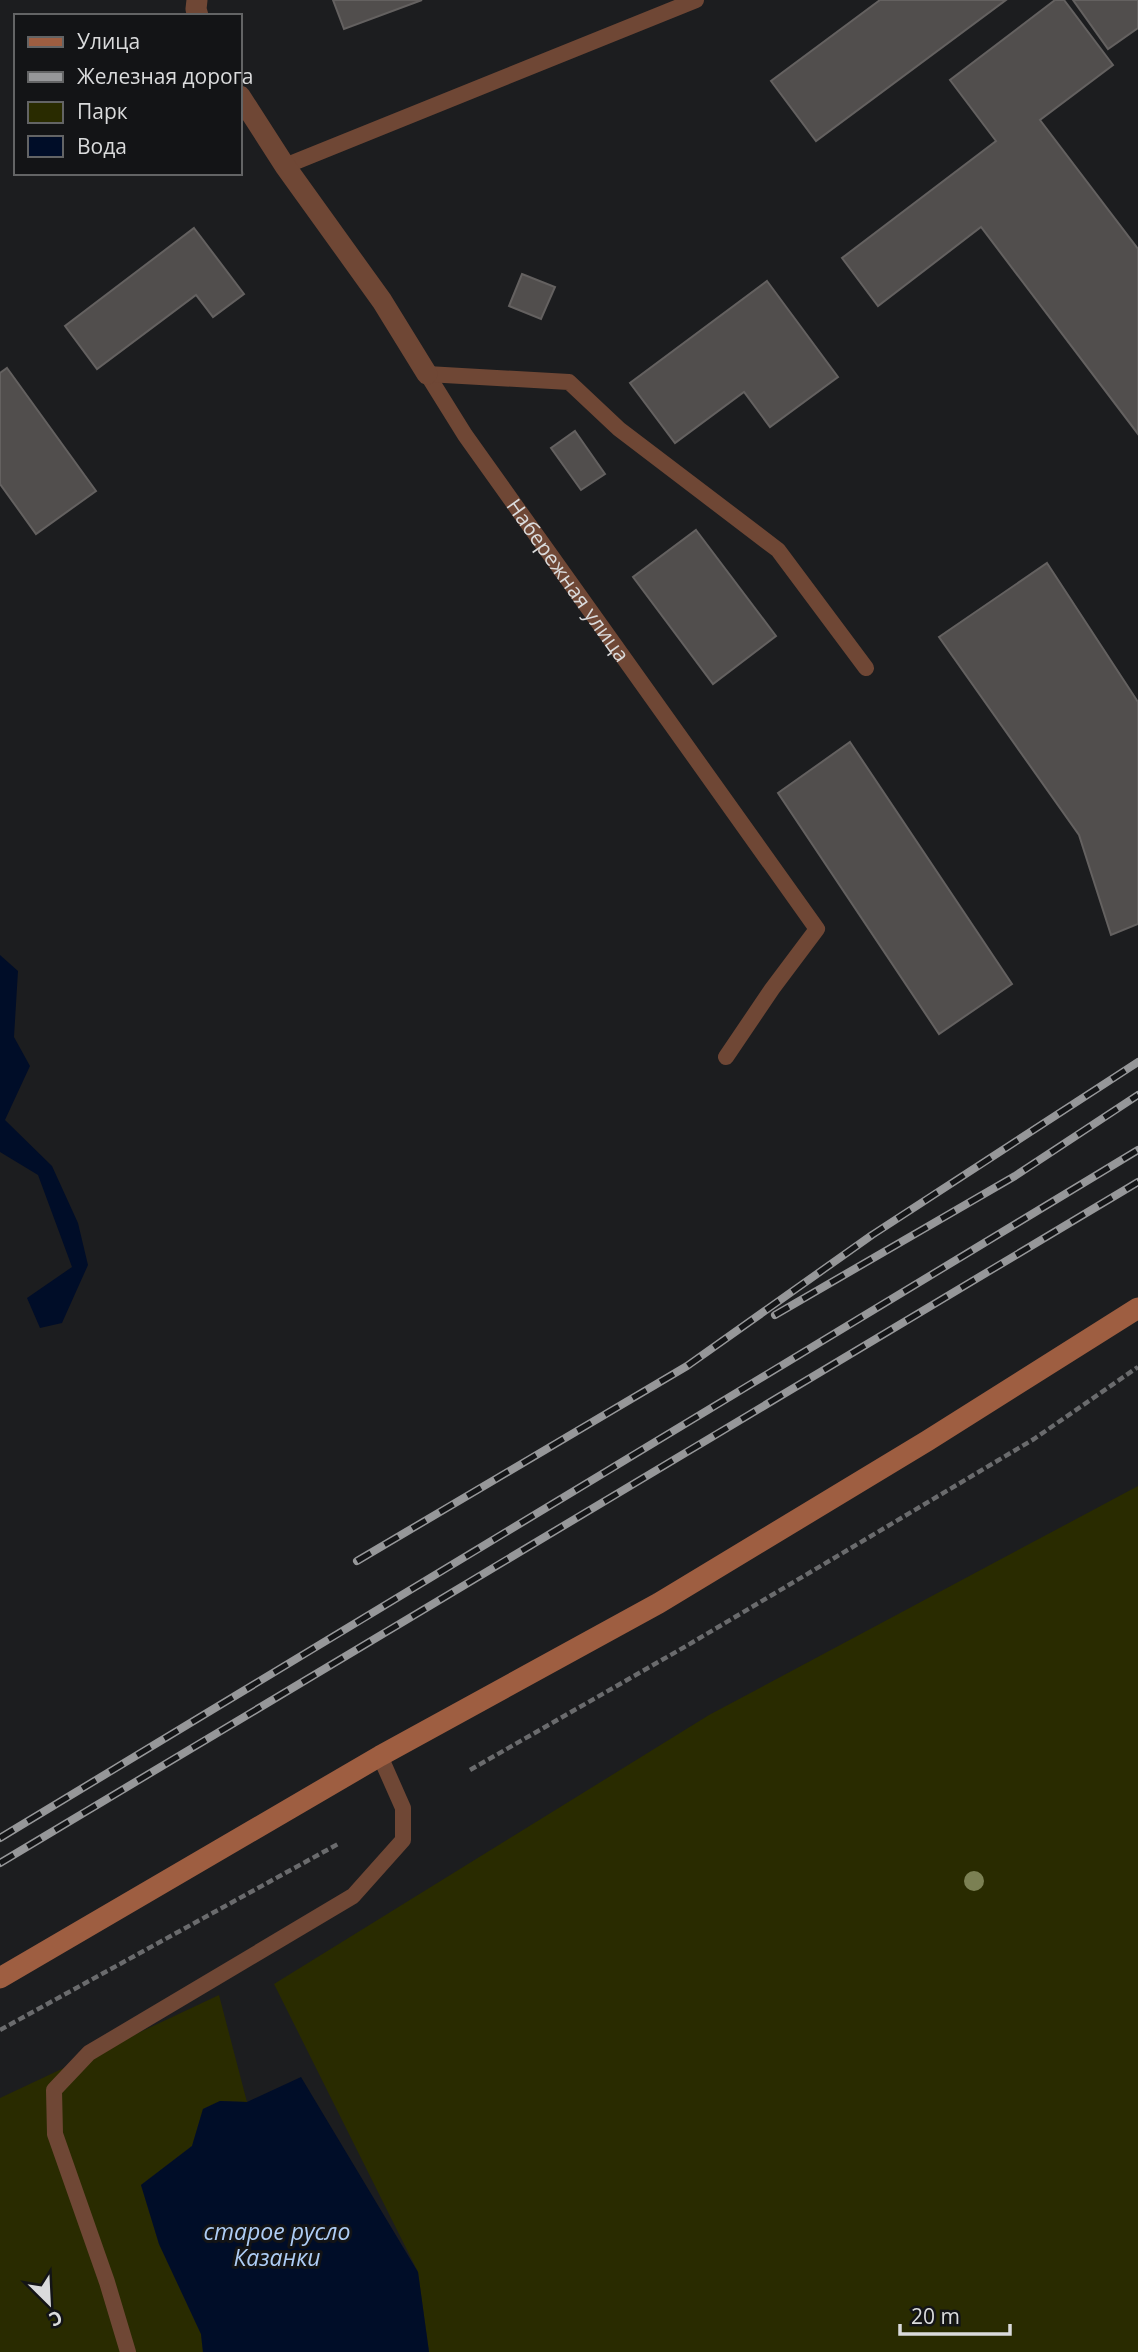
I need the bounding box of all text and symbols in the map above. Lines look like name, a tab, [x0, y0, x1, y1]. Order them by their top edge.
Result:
legend	[14, 14, 242, 175]
text: Улица	[77, 27, 140, 55]
text: Железная дорога	[77, 62, 253, 90]
text: Парк	[77, 97, 128, 125]
text: Вода	[77, 132, 127, 160]
street label: Набережная улица	[501, 493, 636, 667]
water label: старое русло Казанки	[204, 2215, 350, 2273]
north arrow	[14, 2268, 84, 2338]
scale bar	[900, 2292, 1010, 2336]
text: 20 m	[911, 2302, 960, 2330]
text: С	[45, 2304, 67, 2333]

